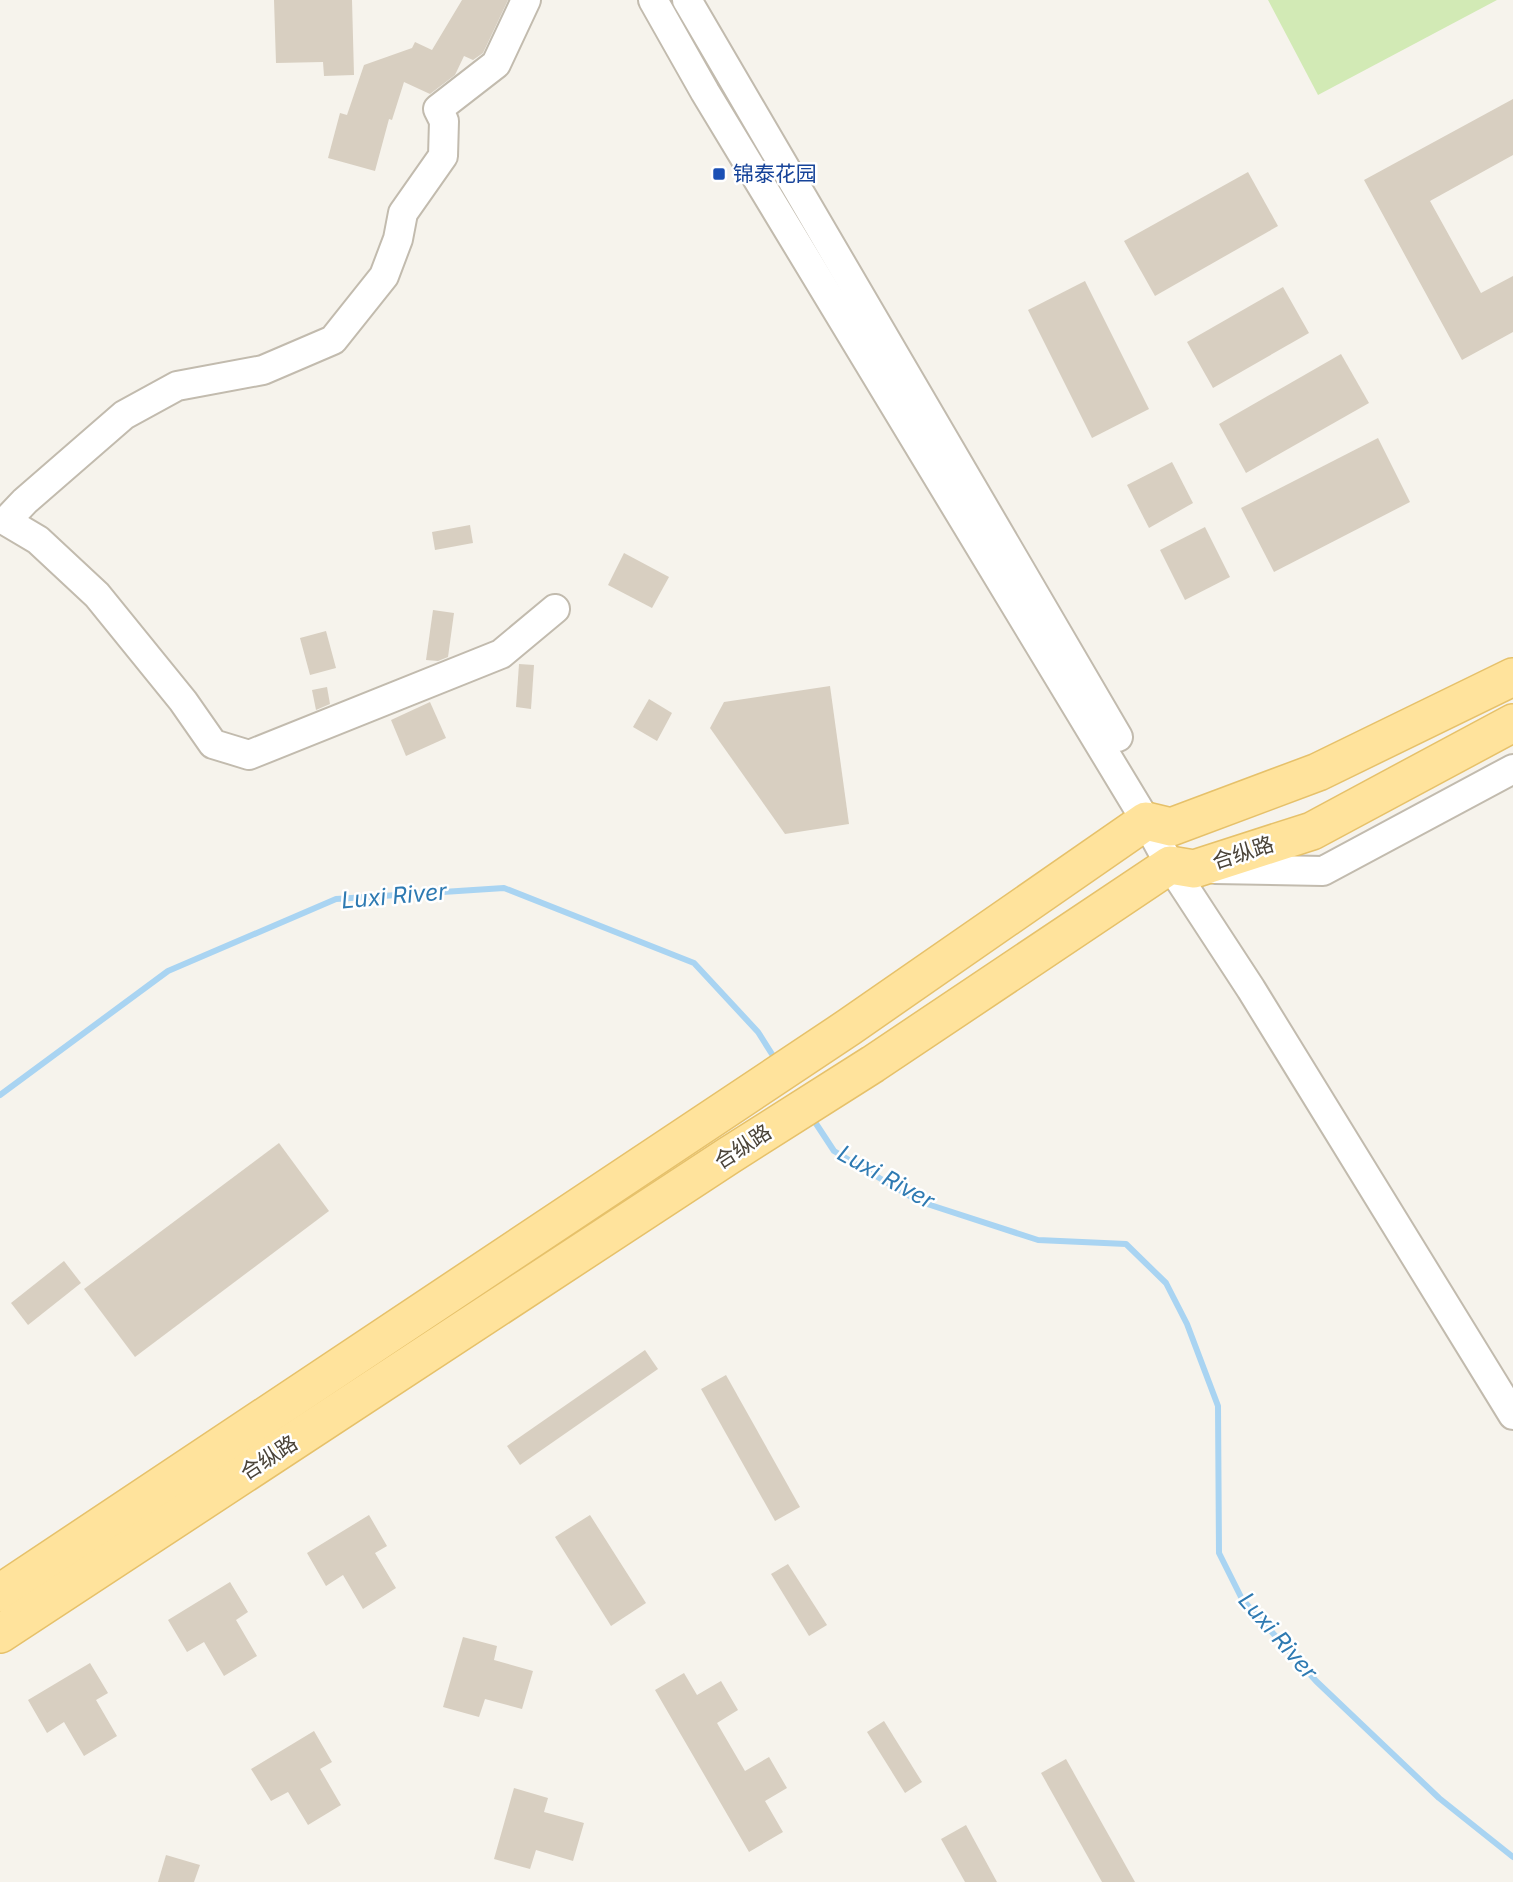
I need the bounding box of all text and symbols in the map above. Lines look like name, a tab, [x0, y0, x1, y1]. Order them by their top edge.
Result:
place label: 锦泰花园	[733, 161, 817, 186]
marker: 锦泰花园	[711, 166, 727, 182]
street label: 合纵路	[1209, 831, 1277, 874]
water label: Luxi River	[340, 877, 449, 915]
street label: 合纵路	[710, 1119, 776, 1174]
water label: Luxi River	[833, 1139, 940, 1216]
street label: 合纵路	[236, 1430, 302, 1485]
water label: Luxi River	[1233, 1587, 1324, 1686]

